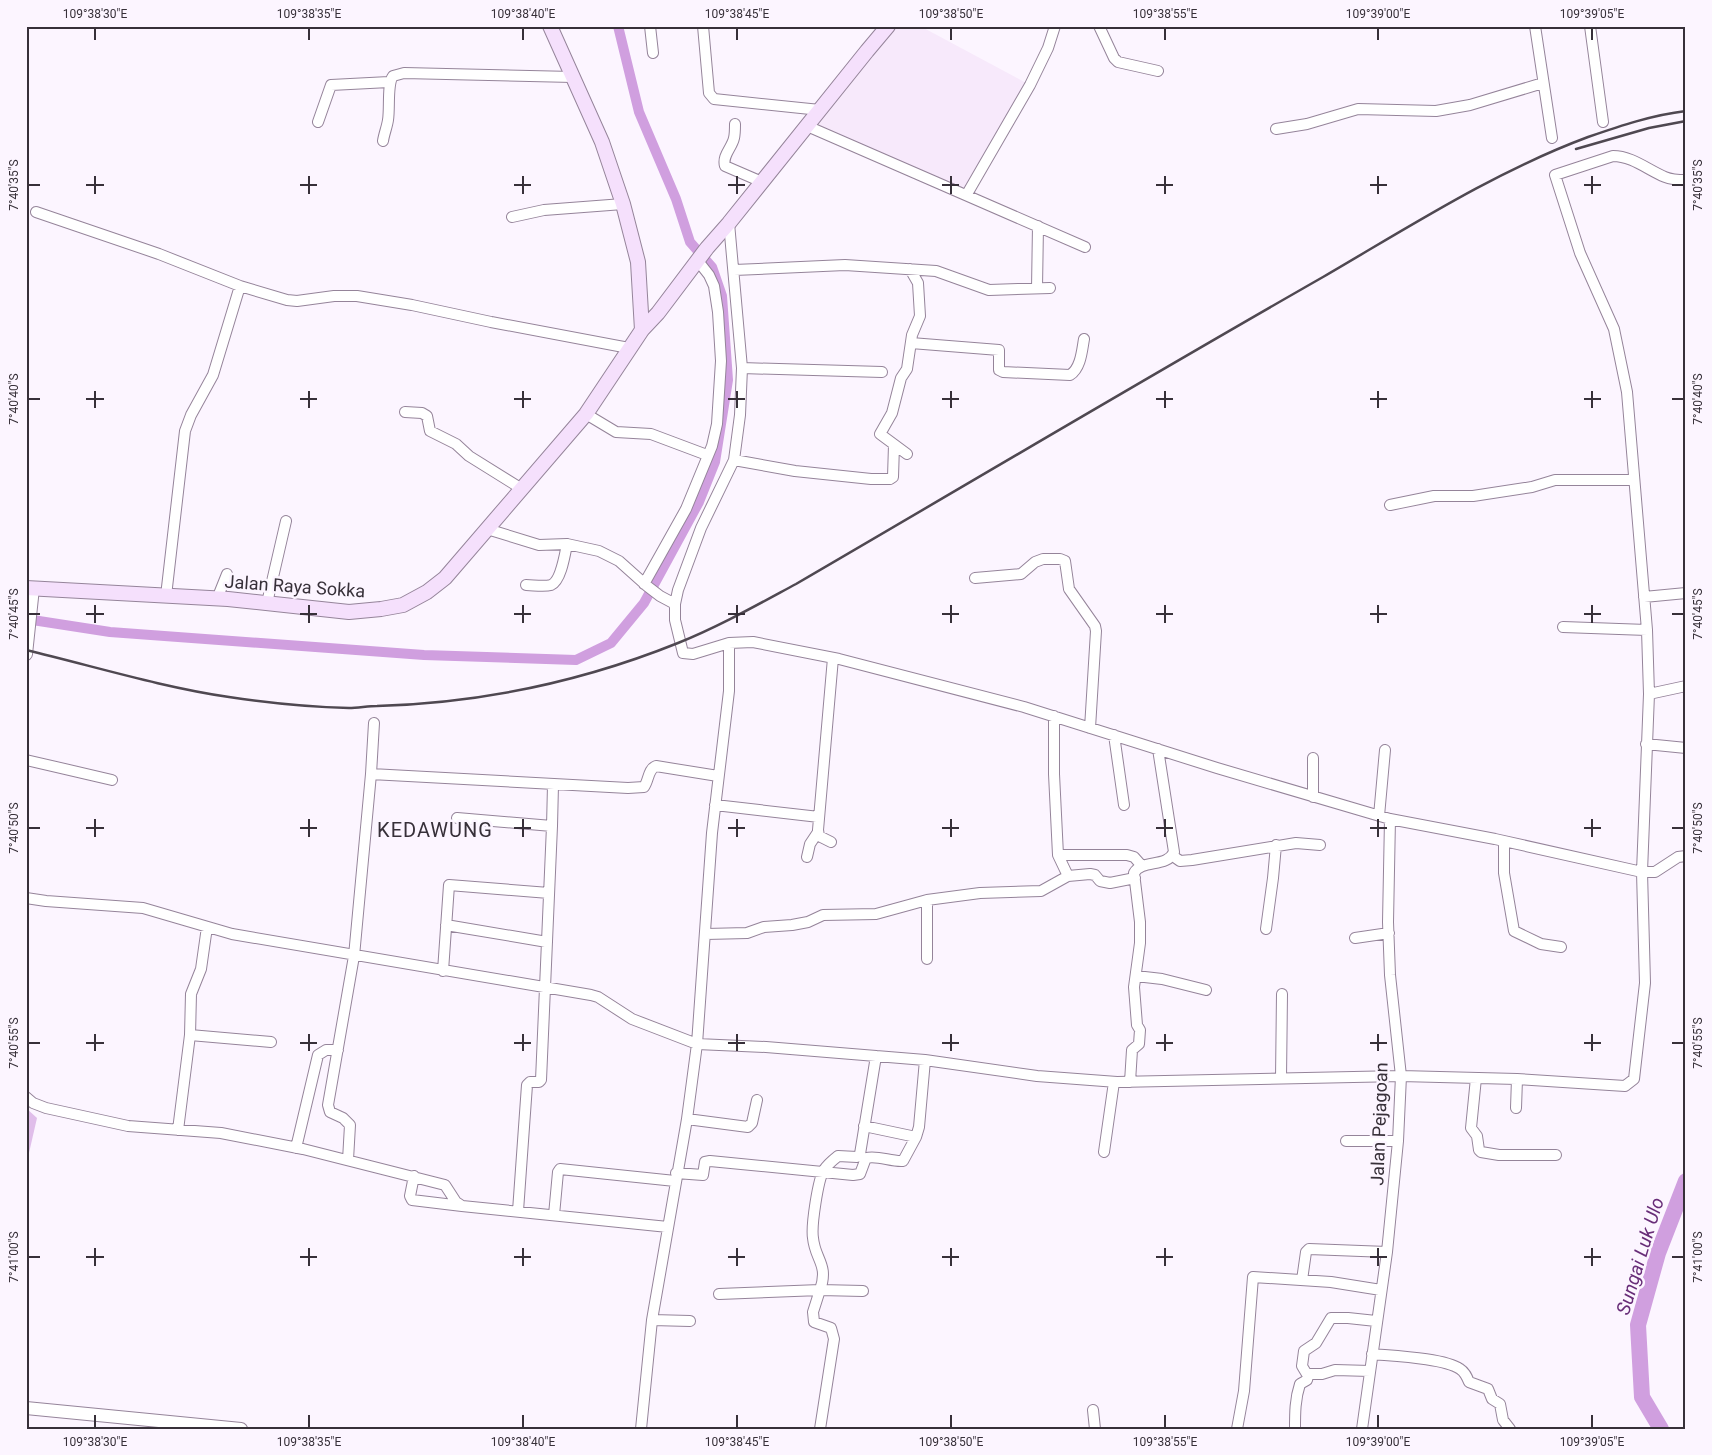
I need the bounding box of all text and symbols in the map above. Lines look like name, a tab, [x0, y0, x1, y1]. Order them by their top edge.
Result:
text: 109°38'30"E	[63, 7, 127, 21]
text: 109°38'35"E	[277, 7, 341, 21]
text: 109°38'40"E	[491, 7, 555, 21]
text: 109°38'45"E	[705, 7, 769, 21]
text: 109°38'50"E	[919, 7, 983, 21]
text: 109°38'55"E	[1133, 7, 1197, 21]
text: 109°39'00"E	[1346, 7, 1410, 21]
text: 109°39'05"E	[1560, 7, 1624, 21]
text: 7°40'35"S	[7, 159, 21, 211]
text: 7°40'35"S	[1691, 159, 1705, 211]
text: 7°40'40"S	[7, 373, 21, 425]
text: 7°40'40"S	[1691, 373, 1705, 425]
street label: Jalan Raya Sokka	[224, 571, 366, 601]
text: 7°40'45"S	[7, 588, 21, 640]
text: 7°40'45"S	[1691, 588, 1705, 640]
text: 7°40'50"S	[7, 802, 21, 854]
text: 7°40'50"S	[1691, 802, 1705, 854]
district label: KEDAWUNG	[377, 818, 493, 842]
text: 7°40'55"S	[7, 1017, 21, 1069]
text: 7°40'55"S	[1691, 1017, 1705, 1069]
street label: Jalan Pejagoan	[1366, 1062, 1392, 1186]
water label: Sungai Luk Ulo	[1611, 1195, 1669, 1317]
text: 7°41'00"S	[7, 1231, 21, 1283]
text: 7°41'00"S	[1691, 1231, 1705, 1283]
text: 109°38'30"E	[63, 1435, 127, 1449]
text: 109°38'35"E	[277, 1435, 341, 1449]
text: 109°38'40"E	[491, 1435, 555, 1449]
text: 109°38'45"E	[705, 1435, 769, 1449]
text: 109°38'50"E	[919, 1435, 983, 1449]
text: 109°38'55"E	[1133, 1435, 1197, 1449]
text: 109°39'00"E	[1346, 1435, 1410, 1449]
text: 109°39'05"E	[1560, 1435, 1624, 1449]

